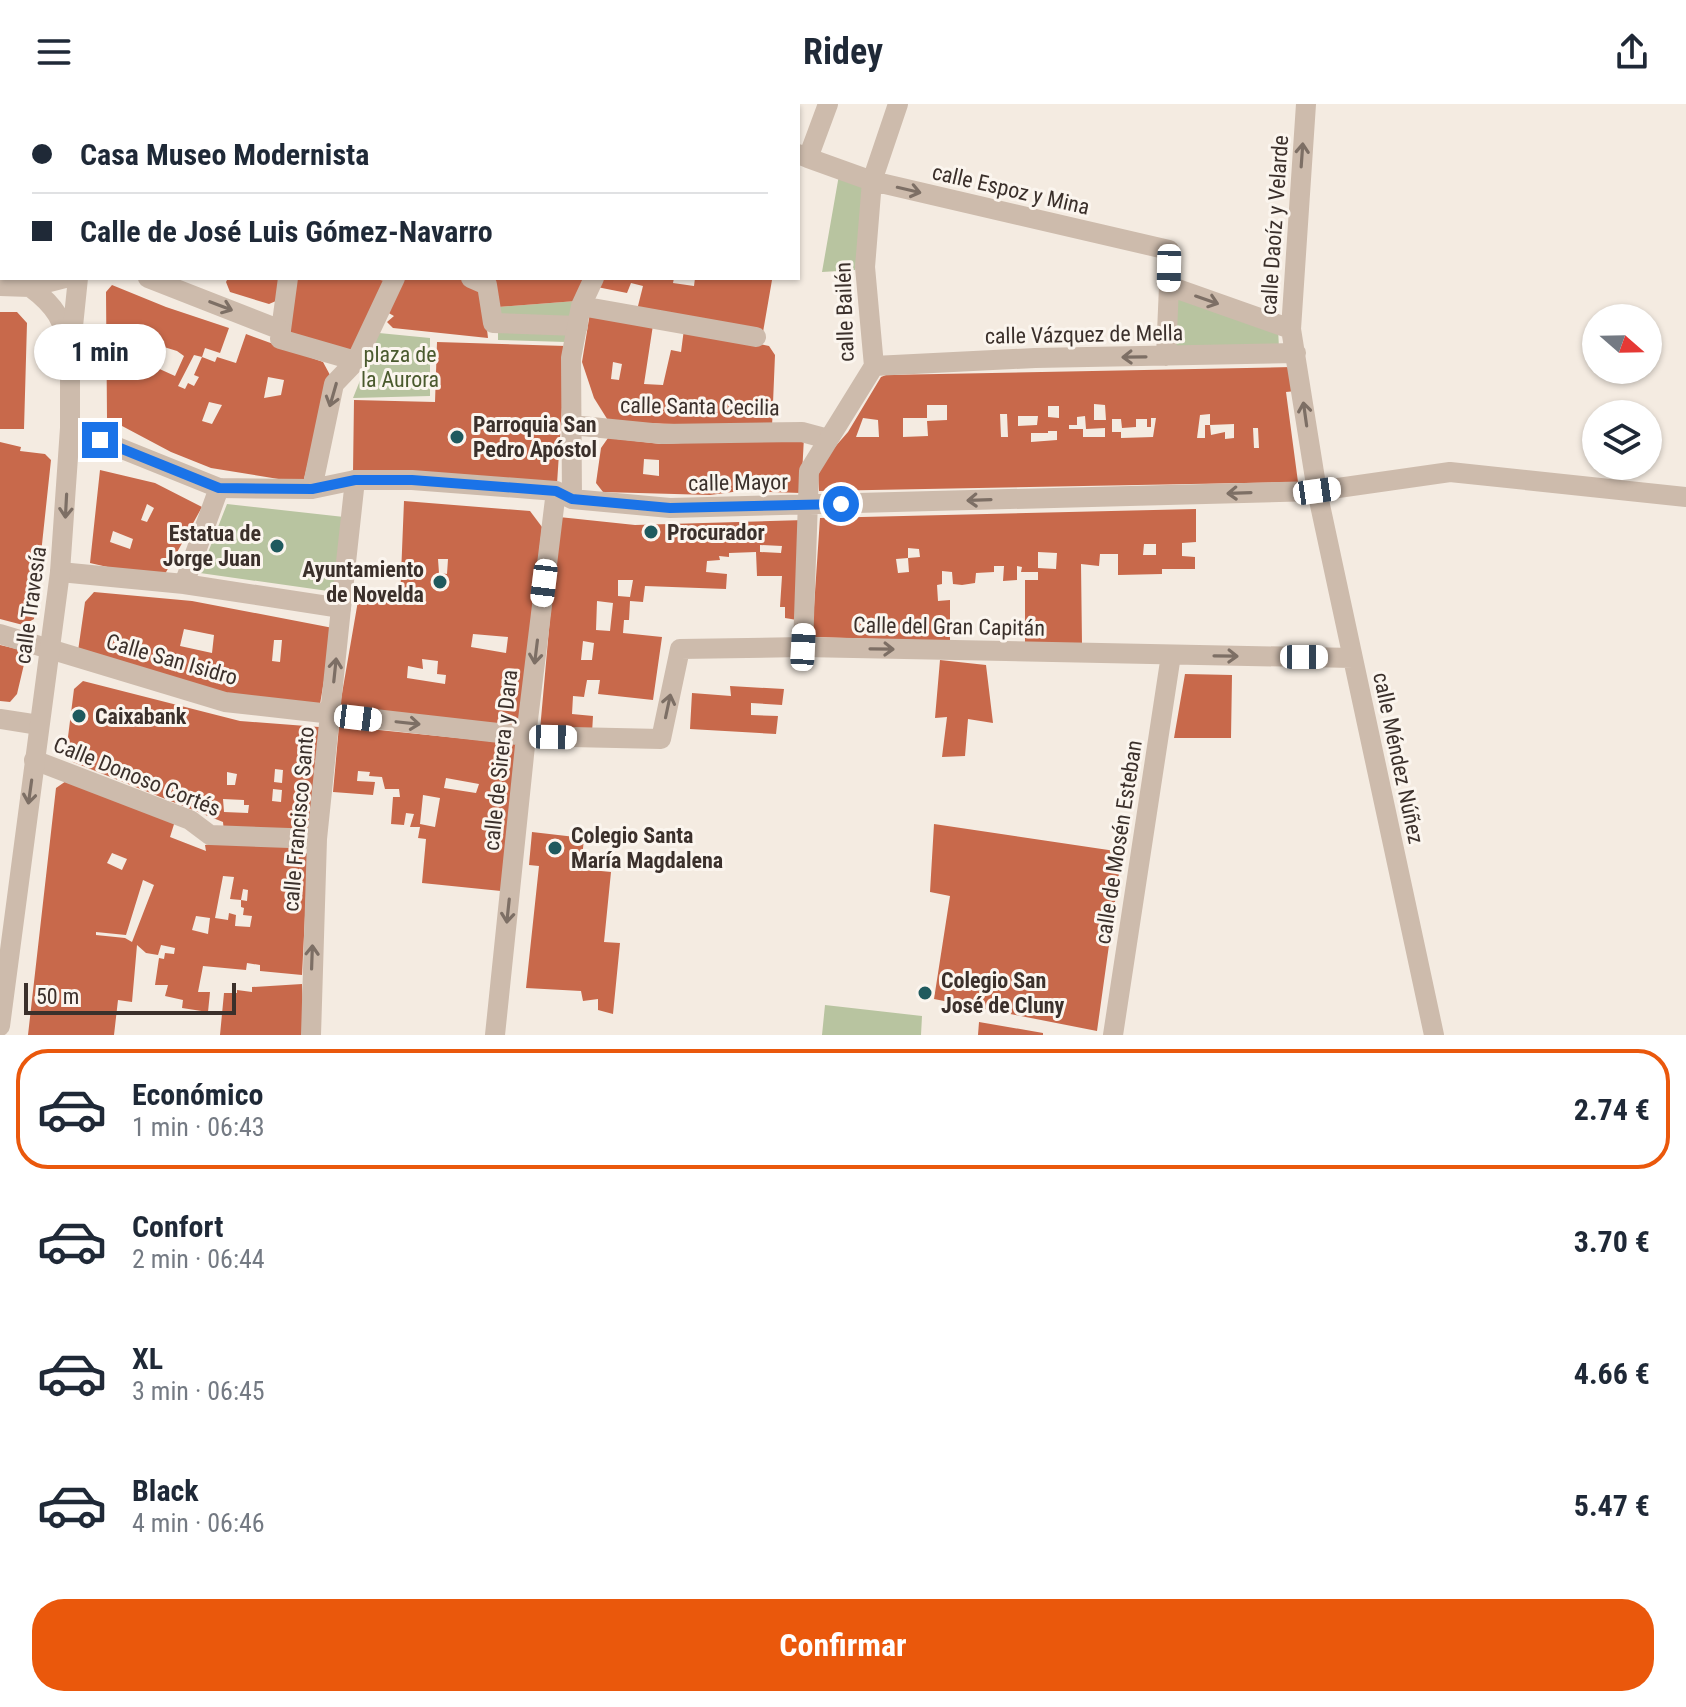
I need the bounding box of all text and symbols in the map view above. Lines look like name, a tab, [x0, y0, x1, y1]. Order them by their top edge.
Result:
icon: menu	[32, 30, 76, 74]
icon: share	[1610, 30, 1654, 74]
text: Ridey	[803, 31, 883, 73]
street label: calle Daoíz y Velarde	[1256, 134, 1293, 316]
text: Casa Museo Modernista	[80, 137, 369, 172]
one-way arrow	[1295, 142, 1310, 169]
street label: calle Espoz y Mina	[930, 159, 1092, 220]
one-way arrow	[896, 183, 921, 198]
text: Calle de José Luis Gómez-Navarro	[80, 214, 493, 249]
car	[1157, 244, 1181, 292]
street label: calle Bailén	[830, 262, 859, 362]
one-way arrow	[1194, 293, 1219, 308]
one-way arrow	[208, 300, 232, 314]
north arrow	[1582, 304, 1662, 384]
map controls	[1582, 304, 1662, 480]
street label: calle Vázquez de Mella	[985, 320, 1183, 349]
callout: 1 min	[34, 324, 166, 380]
text: 1 min	[71, 337, 129, 367]
park label: plaza de la Aurora	[361, 342, 439, 392]
one-way arrow	[1121, 349, 1148, 364]
one-way arrow	[325, 382, 339, 407]
street label: calle Santa Cecilia	[620, 393, 780, 420]
button: layers	[1582, 400, 1662, 480]
one-way arrow	[1297, 402, 1312, 427]
place label: Parroquia San Pedro Apóstol	[473, 412, 597, 462]
route end	[82, 422, 118, 458]
marker: Parroquia San Pedro Apóstol	[448, 428, 466, 446]
street label: calle Mayor	[688, 469, 788, 496]
car	[1292, 476, 1342, 506]
one-way arrow	[1226, 485, 1253, 501]
route start	[823, 486, 859, 522]
one-way arrow	[58, 492, 73, 519]
one-way arrow	[966, 492, 993, 508]
place label: Procurador	[667, 520, 765, 545]
place label: Estatua de Jorge Juan	[163, 521, 261, 571]
marker: Procurador	[642, 523, 660, 541]
marker: Estatua de Jorge Juan	[268, 537, 286, 555]
street label: calle Travesía	[10, 545, 51, 665]
place label: Ayuntamiento de Novelda	[302, 557, 424, 607]
car	[529, 558, 559, 608]
marker: Ayuntamiento de Novelda	[431, 573, 449, 591]
street label: Calle del Gran Capitán	[853, 612, 1045, 641]
car	[790, 622, 816, 672]
street label: Calle San Isidro	[103, 629, 240, 690]
one-way arrow	[528, 639, 543, 664]
one-way arrow	[868, 641, 895, 656]
car	[1280, 645, 1328, 669]
one-way arrow	[1212, 648, 1239, 664]
one-way arrow	[328, 657, 343, 684]
street label: calle de Sirera y Dara	[479, 668, 522, 852]
street label: calle Méndez Núñez	[1368, 670, 1429, 846]
one-way arrow	[661, 694, 676, 719]
car	[333, 703, 383, 733]
place label: Caixabank	[95, 704, 187, 729]
marker: Caixabank	[70, 707, 88, 725]
one-way arrow	[394, 716, 421, 731]
car	[529, 725, 577, 749]
street label: calle Francisco Santo	[278, 726, 319, 912]
street label: Calle Donoso Cortés	[50, 732, 224, 821]
street label: calle de Mosén Esteban	[1090, 738, 1147, 946]
one-way arrow	[22, 779, 37, 804]
place label: Colegio Santa María Magdalena	[571, 823, 723, 873]
marker: Colegio Santa María Magdalena	[546, 839, 564, 857]
one-way arrow	[500, 897, 515, 924]
one-way arrow	[305, 944, 320, 971]
place label: Colegio San José de Cluny	[941, 968, 1065, 1018]
scale bar	[24, 979, 236, 1015]
text: 50 m	[36, 984, 79, 1009]
marker: Colegio San José de Cluny	[916, 984, 934, 1002]
icon: car	[36, 1073, 108, 1145]
text: Económico	[132, 1077, 263, 1112]
text: 2.74 €	[1574, 1092, 1650, 1127]
text: 1 min · 06:43	[132, 1112, 265, 1142]
icon: car	[36, 1205, 108, 1277]
text: Confort	[132, 1209, 223, 1244]
text: 3.70 €	[1574, 1224, 1650, 1259]
text: 2 min · 06:44	[132, 1244, 265, 1274]
icon: car	[36, 1337, 108, 1409]
text: XL	[132, 1341, 163, 1376]
text: 4.66 €	[1574, 1356, 1650, 1391]
text: 3 min · 06:45	[132, 1376, 265, 1406]
icon: car	[36, 1469, 108, 1541]
text: Black	[132, 1473, 199, 1508]
text: 5.47 €	[1574, 1488, 1650, 1523]
text: 4 min · 06:46	[132, 1508, 265, 1538]
button: Confirmar	[32, 1599, 1654, 1691]

